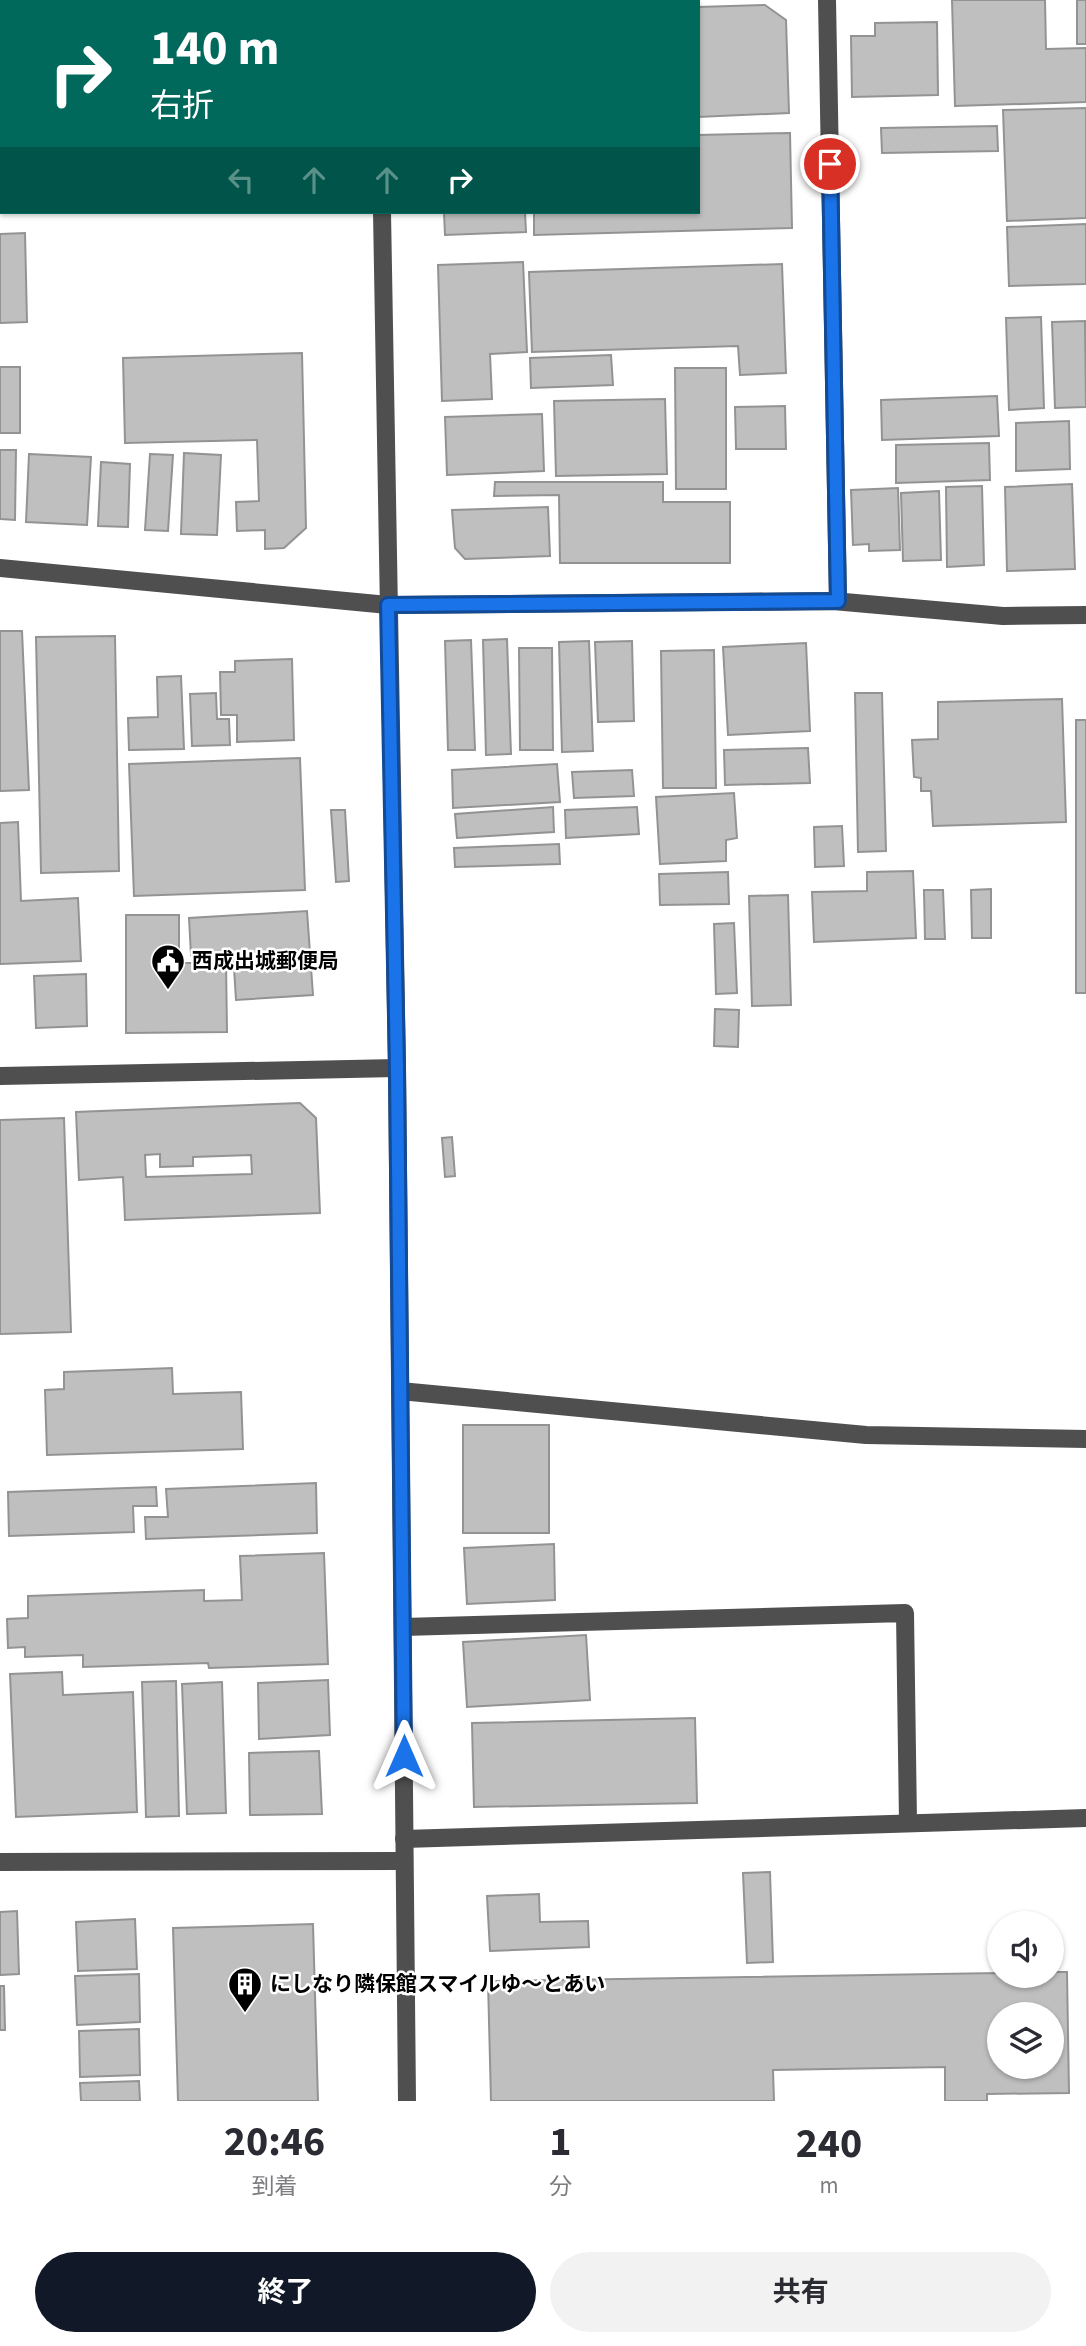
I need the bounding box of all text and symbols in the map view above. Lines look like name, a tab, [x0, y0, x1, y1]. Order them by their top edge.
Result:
text: 140 m	[150, 14, 279, 84]
icon: right	[35, 28, 126, 119]
text: 右折	[150, 83, 214, 129]
pin	[800, 134, 860, 194]
icon: arrive	[811, 145, 849, 183]
icon: left	[222, 161, 260, 199]
icon: ahead	[295, 161, 333, 199]
icon: ahead	[368, 161, 406, 199]
icon: right	[441, 161, 479, 199]
public building icon: 西成出城郵便局	[149, 942, 187, 991]
place label: 西成出城郵便局	[192, 946, 339, 976]
position arrow	[367, 1719, 441, 1793]
map controls	[987, 1911, 1064, 2079]
button: sound	[987, 1911, 1064, 1988]
building icon: にしなり隣保館スマイルゆ～とあい	[226, 1965, 264, 2014]
place label: にしなり隣保館スマイルゆ～とあい	[270, 1969, 605, 1999]
button: layers	[987, 2002, 1064, 2079]
text: 20:46	[224, 2112, 325, 2172]
text: 1	[549, 2112, 571, 2172]
text: 240	[796, 2114, 862, 2174]
text: m	[819, 2169, 838, 2202]
text: 到着	[251, 2170, 297, 2203]
text: 分	[549, 2170, 572, 2203]
button: 終了	[35, 2252, 536, 2332]
button: 共有	[550, 2252, 1051, 2332]

